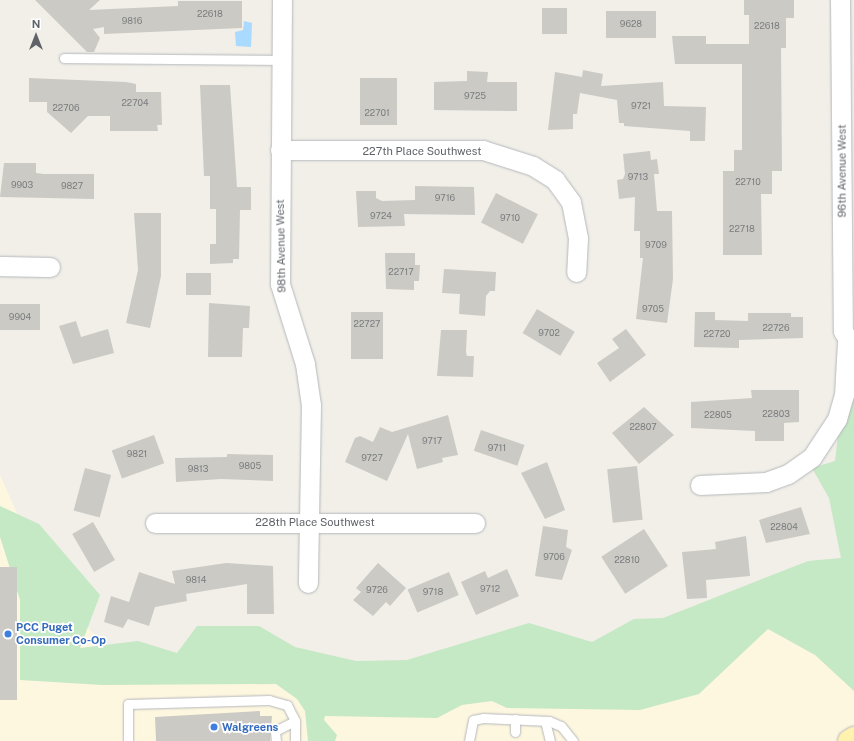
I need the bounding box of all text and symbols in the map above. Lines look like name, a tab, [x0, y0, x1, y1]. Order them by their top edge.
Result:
house number: 22618	[197, 9, 223, 19]
north arrow	[16, 16, 56, 56]
house number: 9816	[122, 16, 142, 26]
text: N	[32, 18, 40, 30]
house number: 9628	[620, 19, 642, 29]
house number: 22618	[754, 21, 780, 31]
house number: 9725	[464, 91, 486, 101]
house number: 22704	[121, 98, 149, 108]
house number: 9721	[631, 101, 651, 111]
house number: 22706	[52, 103, 80, 113]
house number: 22701	[364, 108, 390, 118]
street label: 96th Avenue West	[835, 124, 849, 218]
street label: 227th Place Southwest	[363, 144, 481, 158]
house number: 9713	[628, 172, 648, 182]
house number: 22710	[735, 177, 761, 187]
house number: 9903	[11, 180, 33, 190]
house number: 9827	[61, 181, 83, 191]
house number: 9716	[435, 193, 455, 203]
street label: 98th Avenue West	[274, 199, 288, 293]
house number: 9724	[370, 211, 392, 221]
house number: 9710	[500, 213, 520, 223]
house number: 22718	[729, 224, 755, 234]
house number: 9709	[645, 240, 667, 250]
house number: 22717	[388, 267, 414, 277]
house number: 9705	[642, 304, 664, 314]
house number: 9904	[9, 312, 31, 322]
house number: 22727	[354, 319, 380, 329]
house number: 22726	[762, 323, 790, 333]
house number: 9702	[538, 328, 560, 338]
house number: 22720	[703, 329, 731, 339]
house number: 22803	[762, 409, 790, 419]
house number: 22805	[704, 410, 732, 420]
house number: 22807	[629, 422, 657, 432]
house number: 9717	[422, 436, 442, 446]
house number: 9711	[488, 443, 506, 453]
house number: 9821	[127, 449, 147, 459]
house number: 9727	[361, 453, 383, 463]
house number: 9805	[239, 461, 261, 471]
house number: 9813	[188, 464, 208, 474]
street label: 228th Place Southwest	[255, 515, 375, 529]
house number: 22804	[770, 522, 798, 532]
house number: 9706	[543, 552, 565, 562]
house number: 22810	[614, 555, 640, 565]
house number: 9814	[186, 575, 206, 585]
house number: 9712	[480, 584, 500, 594]
house number: 9726	[366, 585, 388, 595]
house number: 9718	[423, 587, 443, 597]
place label: PCC Puget Consumer Co-Op	[16, 621, 106, 647]
marker: PCC Puget Consumer Co-Op	[3, 629, 13, 639]
place label: Walgreens	[222, 720, 278, 734]
marker: Walgreens	[209, 722, 219, 732]

